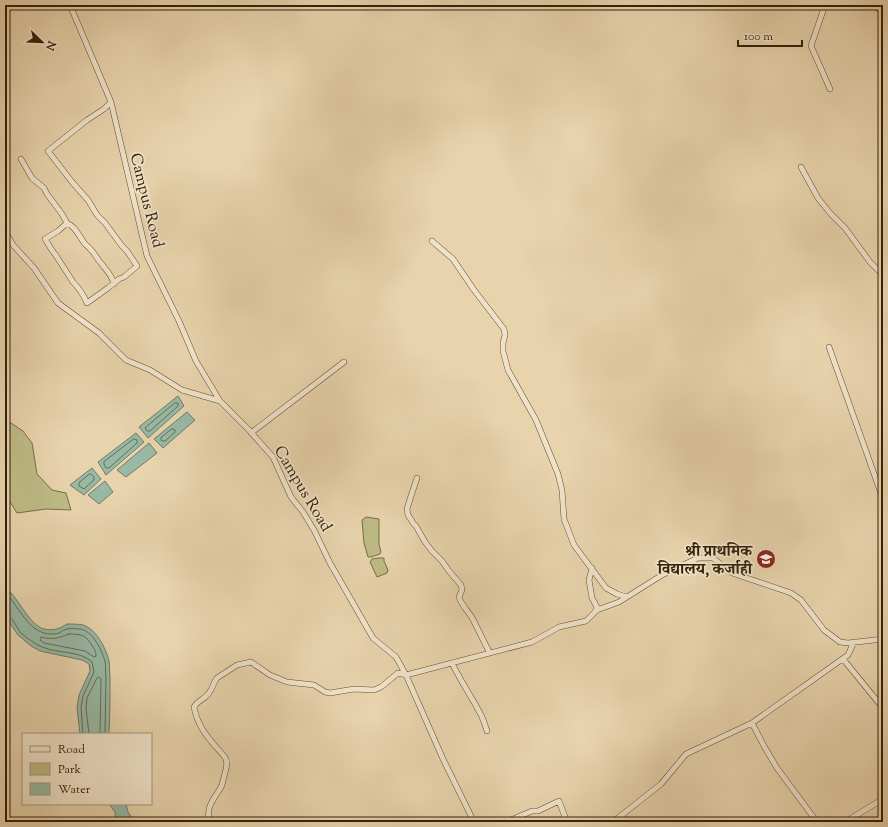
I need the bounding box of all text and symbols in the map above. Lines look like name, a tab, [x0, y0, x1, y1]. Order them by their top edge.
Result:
north arrow	[22, 22, 62, 62]
scale bar	[738, 22, 802, 48]
text: 100 m	[744, 28, 773, 46]
text: N	[41, 37, 60, 53]
street label: Campus Road	[123, 151, 168, 250]
street label: Campus Road	[267, 442, 337, 537]
place label: श्री प्राथमिक विद्यालय, कर्जाही	[657, 541, 754, 582]
school or university icon: श्री प्राथमिक विद्यालय, कर्जाही	[755, 548, 777, 570]
legend	[22, 733, 152, 805]
text: Road	[58, 741, 85, 759]
text: Park	[58, 761, 81, 779]
text: Water	[58, 781, 91, 799]

